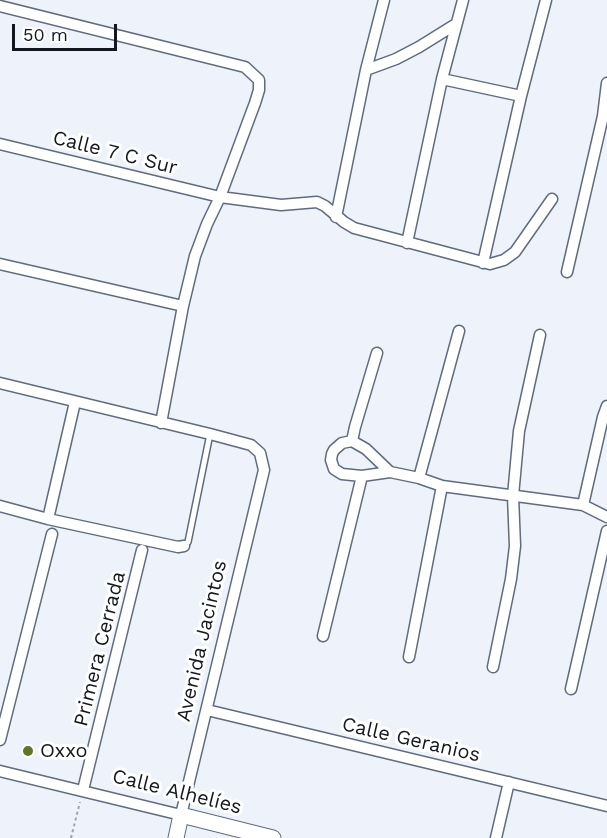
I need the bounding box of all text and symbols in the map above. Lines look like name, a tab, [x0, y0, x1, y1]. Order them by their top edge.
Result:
scale bar	[15, 12, 120, 50]
text: 50 m	[23, 24, 68, 45]
street label: Calle 7 C Sur	[50, 126, 180, 180]
street label: Avenida Jacintos	[172, 558, 232, 724]
street label: Primera Cerrada	[69, 569, 131, 729]
street label: Calle Geranios	[340, 712, 482, 768]
place label: Oxxo	[40, 739, 88, 763]
marker: Oxxo	[21, 744, 35, 758]
street label: Calle Alhelíes	[110, 764, 244, 820]

